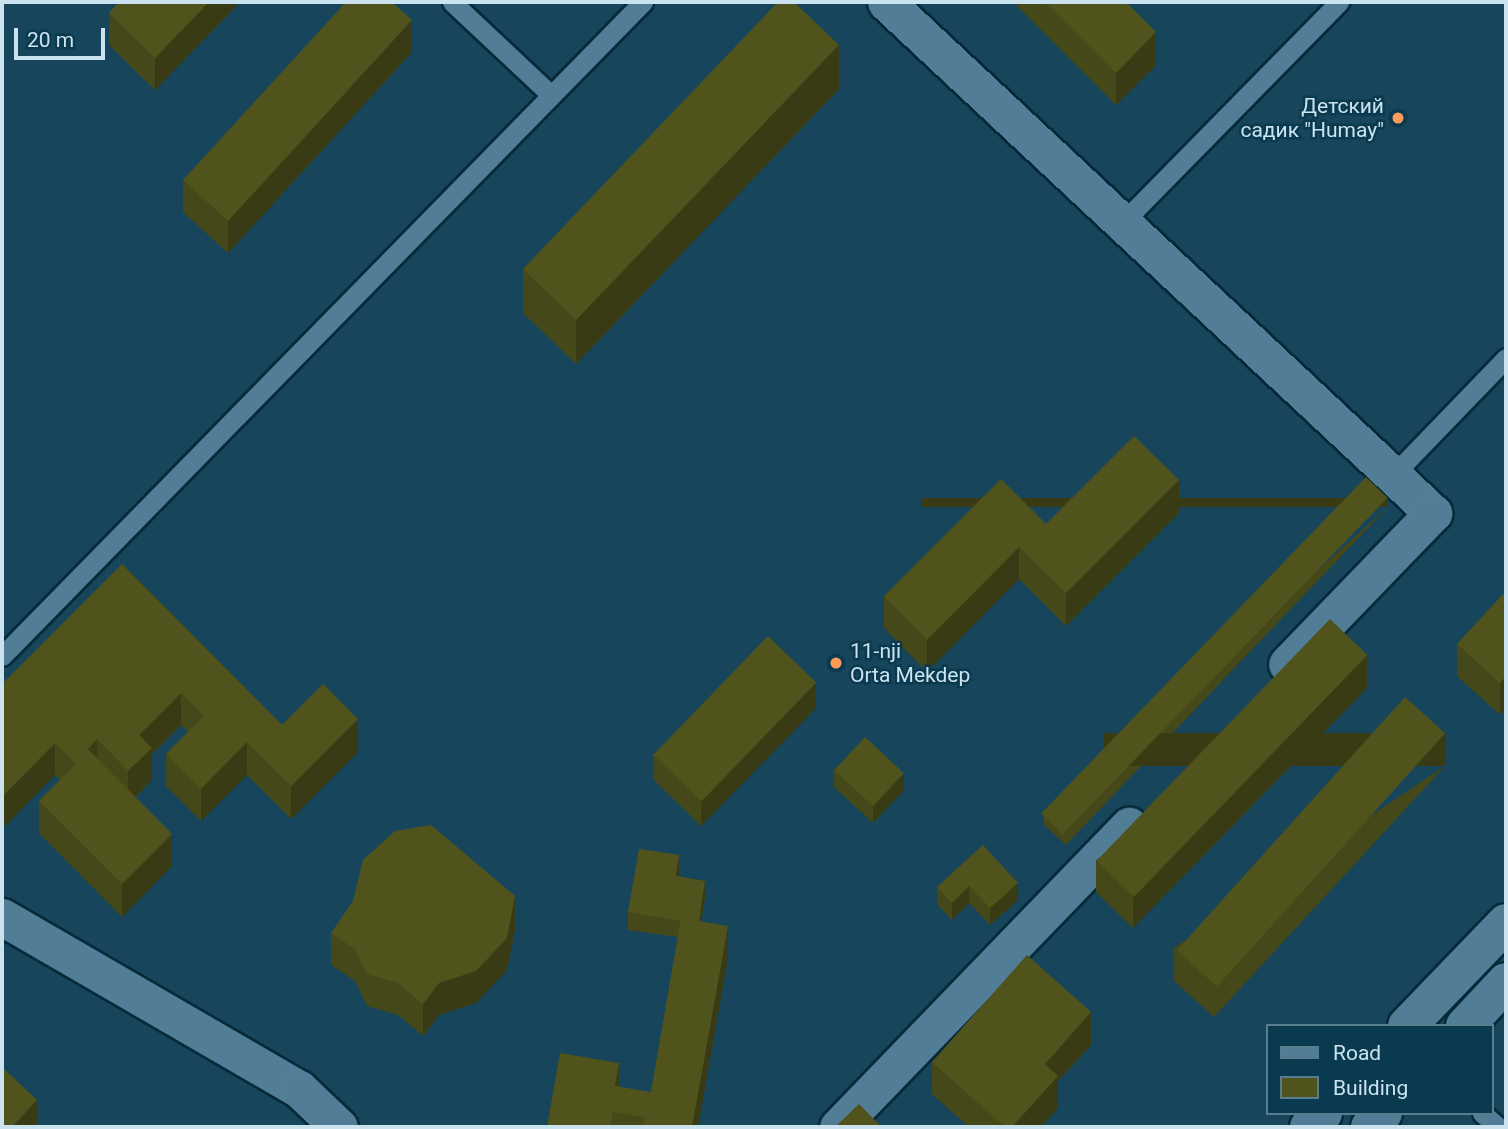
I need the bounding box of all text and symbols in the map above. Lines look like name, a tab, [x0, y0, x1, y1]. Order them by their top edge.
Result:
scale bar	[18, 14, 108, 58]
text: 20 m	[27, 28, 74, 52]
place label: Детский садик "Humay"	[1240, 93, 1384, 143]
marker: Детский садик "Humay"	[1390, 110, 1406, 126]
place label: 11-nji Orta Mekdep	[850, 638, 970, 688]
marker: 11-nji Orta Mekdep	[828, 655, 844, 671]
legend	[1266, 1024, 1494, 1115]
text: Road	[1333, 1041, 1381, 1065]
text: Building	[1333, 1076, 1408, 1100]

